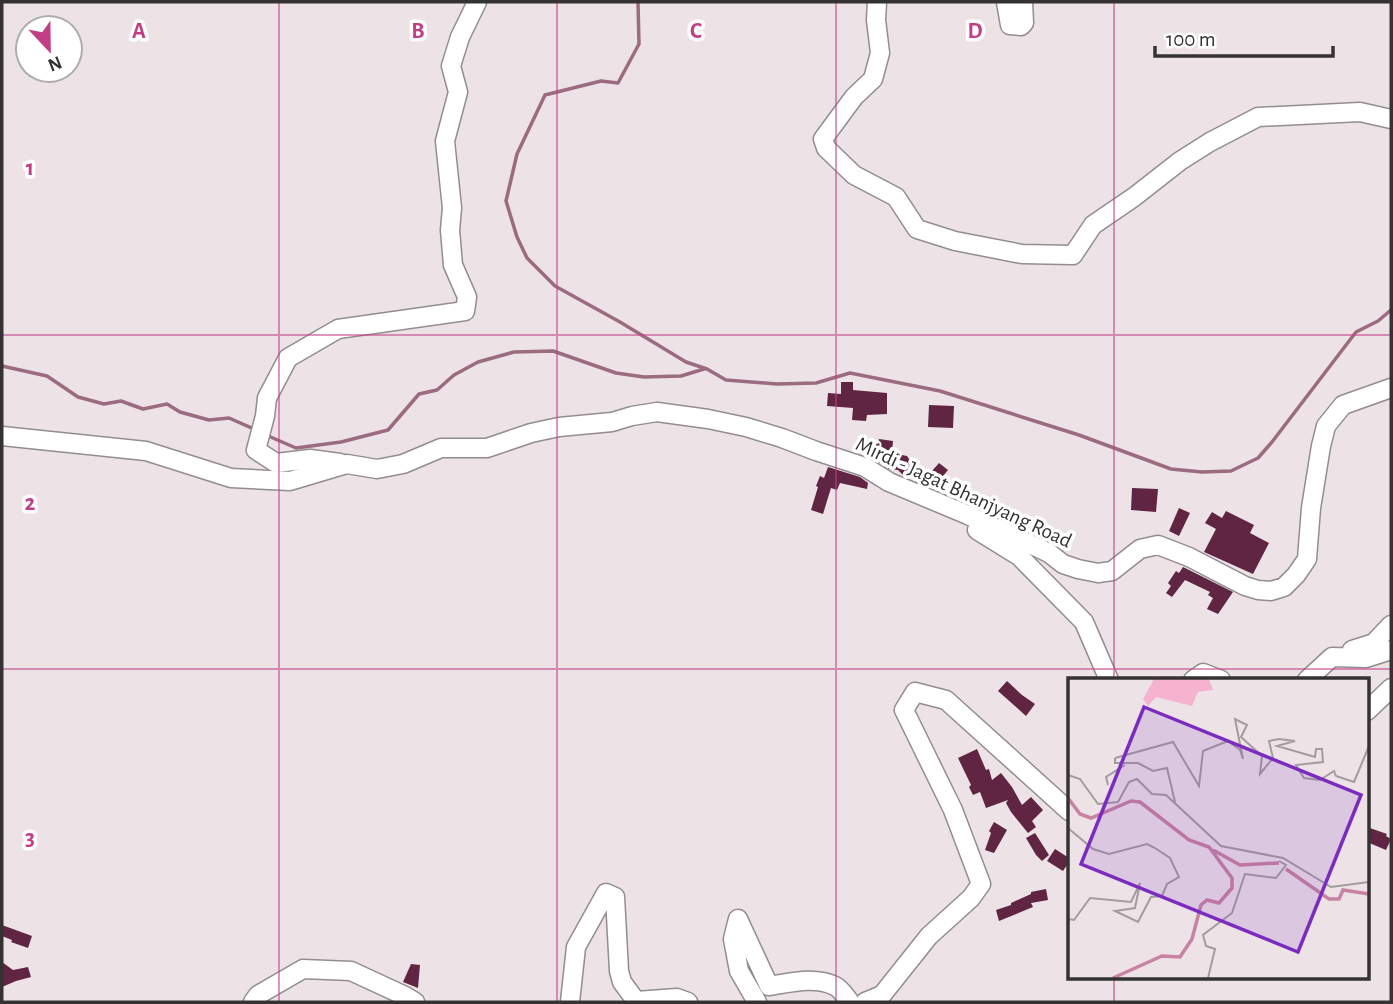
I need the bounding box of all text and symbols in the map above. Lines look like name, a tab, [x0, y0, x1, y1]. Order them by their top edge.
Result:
north arrow	[14, 14, 84, 84]
scale bar	[1155, 14, 1334, 58]
text: A	[132, 20, 146, 43]
text: B	[411, 20, 425, 43]
text: C	[690, 20, 702, 43]
text: D	[967, 20, 983, 43]
text: 100 m	[1166, 29, 1216, 50]
text: N	[45, 52, 64, 75]
text: 1	[26, 157, 34, 180]
street label: Mirdi - Jagat Bhanjyang Road	[852, 433, 1075, 552]
text: 2	[25, 492, 36, 515]
inset map	[1068, 678, 1368, 979]
text: 3	[25, 827, 35, 850]

